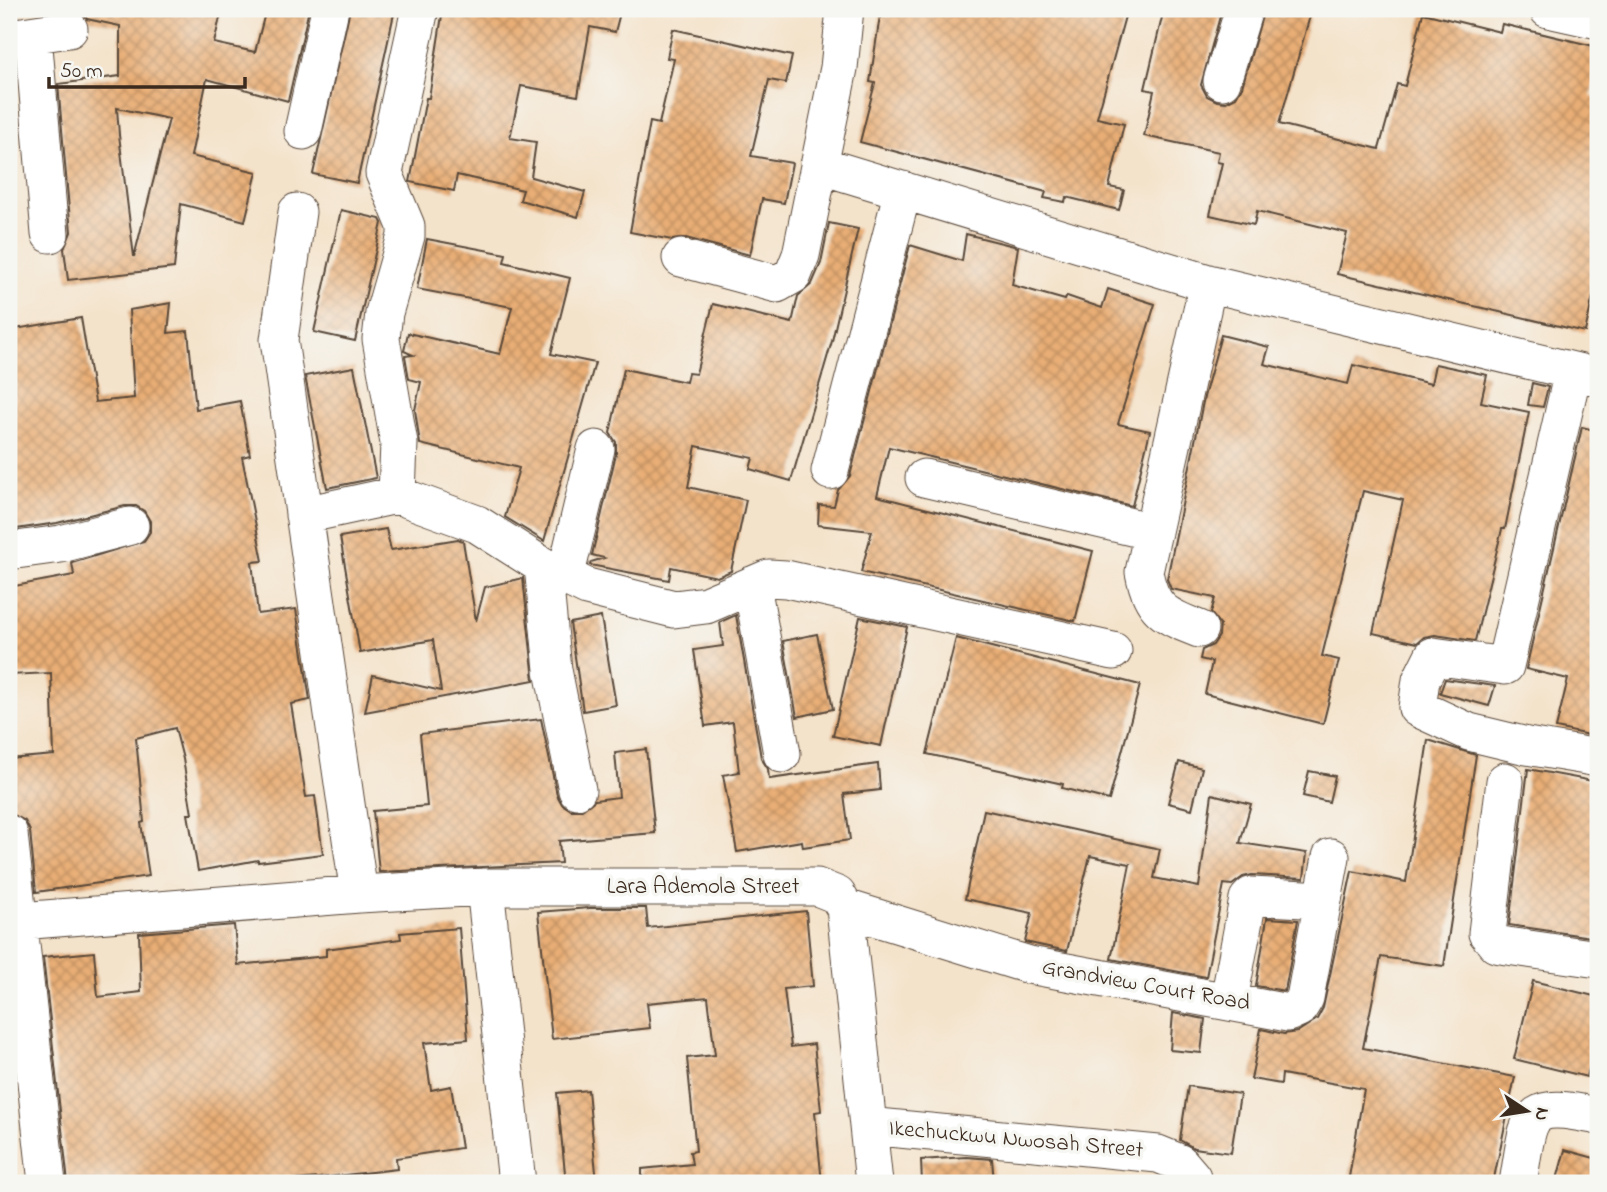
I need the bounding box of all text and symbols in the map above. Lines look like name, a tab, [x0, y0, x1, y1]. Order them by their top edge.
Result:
scale bar	[49, 46, 245, 90]
text: 50 m	[60, 57, 103, 87]
street label: Lara Ademola Street	[607, 871, 800, 904]
street label: Grandview Court Road	[1039, 951, 1253, 1021]
north arrow	[1492, 1076, 1562, 1146]
text: N	[1527, 1105, 1556, 1123]
street label: Ikechuckwu Nwosah Street	[887, 1112, 1145, 1168]

